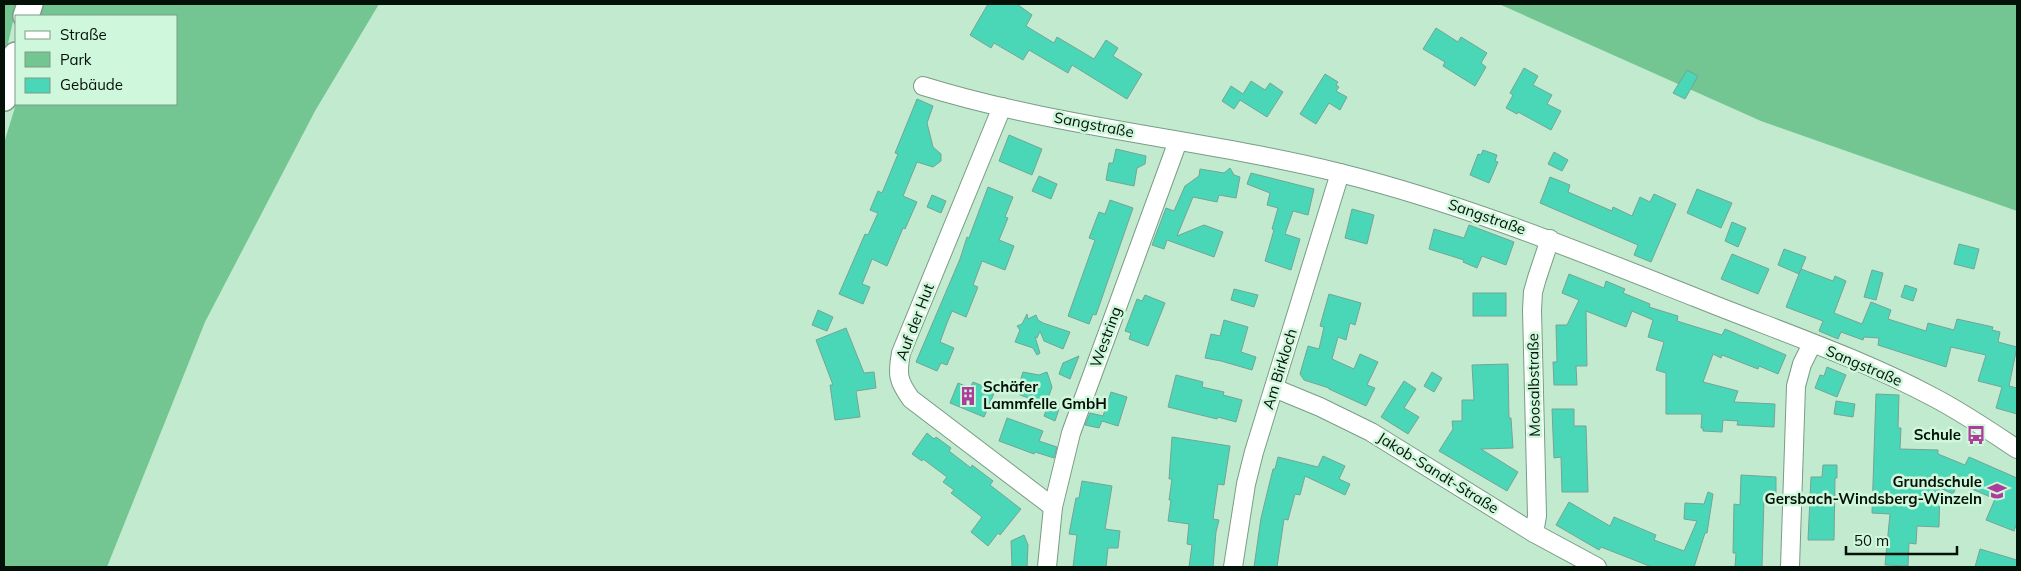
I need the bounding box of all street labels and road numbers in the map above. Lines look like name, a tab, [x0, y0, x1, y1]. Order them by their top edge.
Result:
street label: Sangstraße	[1053, 107, 1136, 142]
street label: Sangstraße	[1446, 194, 1528, 239]
street label: Auf der Hut	[891, 281, 938, 363]
street label: Westring	[1086, 304, 1125, 370]
street label: Am Birkloch	[1258, 326, 1301, 412]
street label: Moosalbstraße	[1523, 333, 1544, 437]
street label: Sangstraße	[1823, 341, 1905, 390]
street label: Jakob-Sandt-Straße	[1374, 428, 1502, 518]

